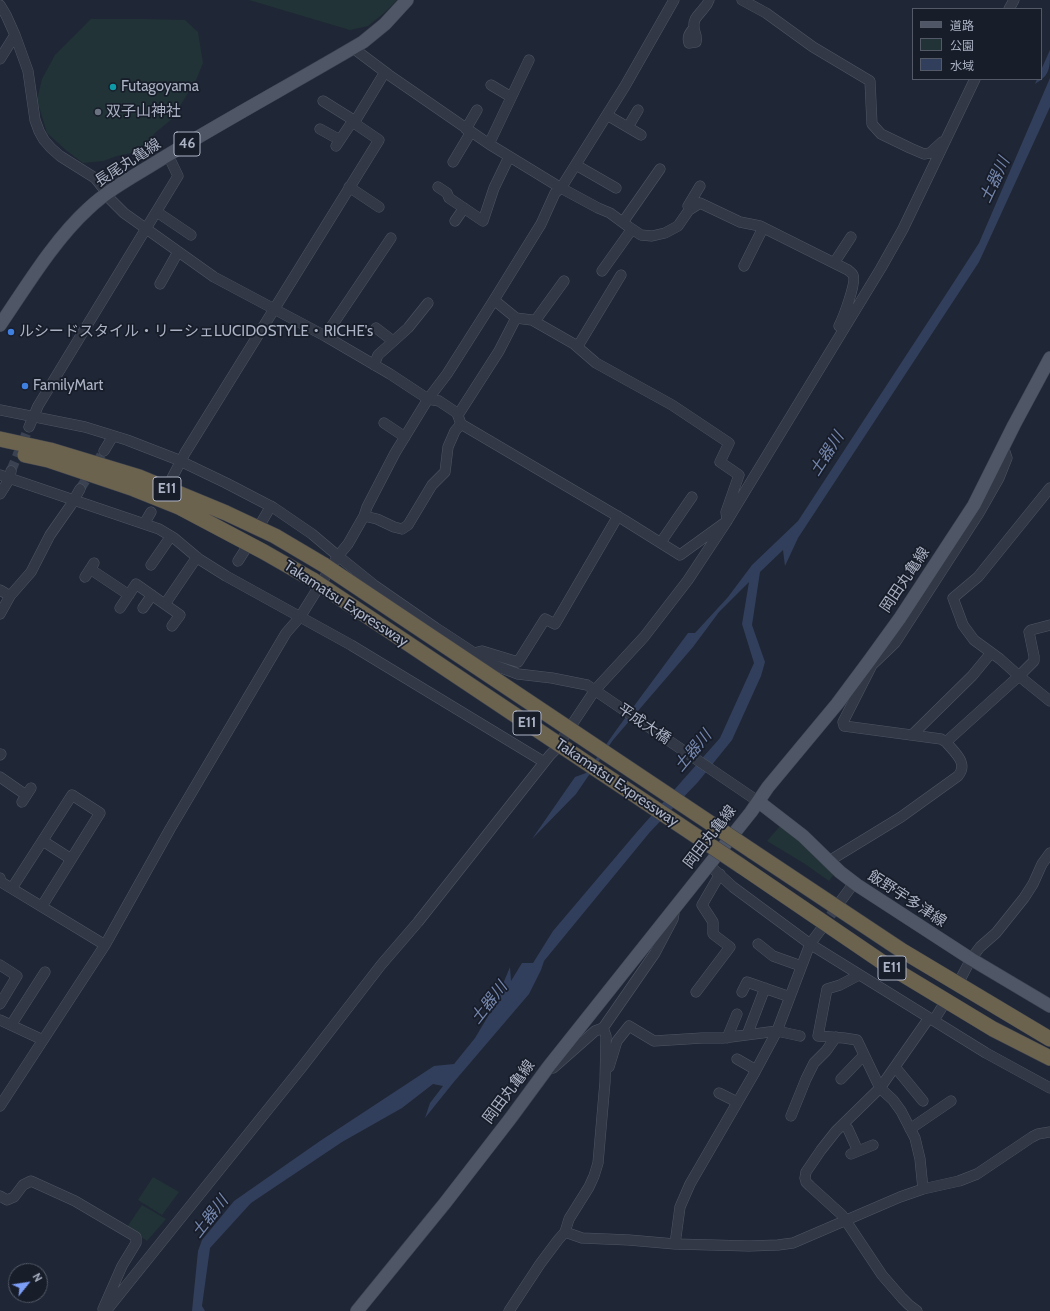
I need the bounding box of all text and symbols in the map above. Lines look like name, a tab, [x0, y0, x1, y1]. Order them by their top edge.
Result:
legend	[912, 8, 1042, 80]
text: 道路	[950, 18, 974, 33]
text: 公園	[950, 38, 974, 53]
text: 水域	[950, 58, 974, 73]
place label: Futagoyama	[121, 78, 199, 96]
marker: Futagoyama	[108, 82, 118, 92]
place label: 双子山神社	[106, 103, 181, 121]
marker: 双子山神社	[93, 107, 103, 117]
road number: 46	[174, 132, 200, 156]
street label: 長尾丸亀線	[92, 135, 164, 191]
water label: 土器川	[976, 154, 1014, 206]
place label: ルシードスタイル・リーシェLUCIDOSTYLE・RICHE's	[19, 323, 373, 341]
marker: ルシードスタイル・リーシェLUCIDOSTYLE・RICHE's	[6, 327, 16, 337]
place label: FamilyMart	[33, 377, 103, 395]
marker: FamilyMart	[20, 381, 30, 391]
water label: 土器川	[806, 429, 848, 479]
road number: E11	[153, 477, 181, 501]
street label: 岡田丸亀線	[877, 544, 933, 616]
street label: Takamatsu Expressway	[280, 557, 412, 651]
street label: 平成大橋	[614, 700, 674, 748]
road number: E11	[513, 711, 541, 735]
water label: 土器川	[670, 726, 716, 776]
street label: Takamatsu Expressway	[552, 735, 682, 831]
street label: 岡田丸亀線	[680, 802, 740, 872]
street label: 飯野宇多津線	[864, 867, 950, 931]
road number: E11	[878, 956, 906, 980]
water label: 土器川	[467, 978, 511, 1028]
street label: 岡田丸亀線	[479, 1057, 539, 1127]
water label: 土器川	[188, 1192, 232, 1242]
north arrow	[8, 1263, 48, 1303]
text: N	[30, 1271, 46, 1284]

